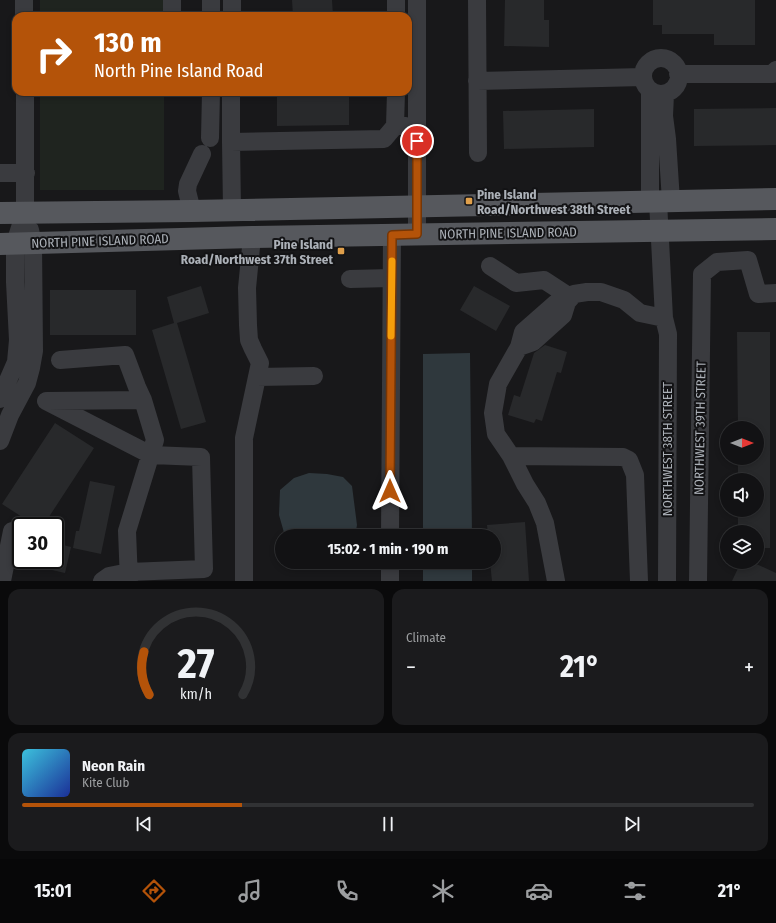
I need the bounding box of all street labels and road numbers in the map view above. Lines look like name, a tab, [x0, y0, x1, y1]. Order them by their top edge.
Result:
street label: NORTH PINE ISLAND ROAD	[439, 224, 577, 242]
street label: NORTH PINE ISLAND ROAD	[31, 231, 169, 251]
street label: NORTHWEST 39TH STREET	[691, 361, 709, 495]
street label: NORTHWEST 38TH STREET	[660, 382, 675, 516]

